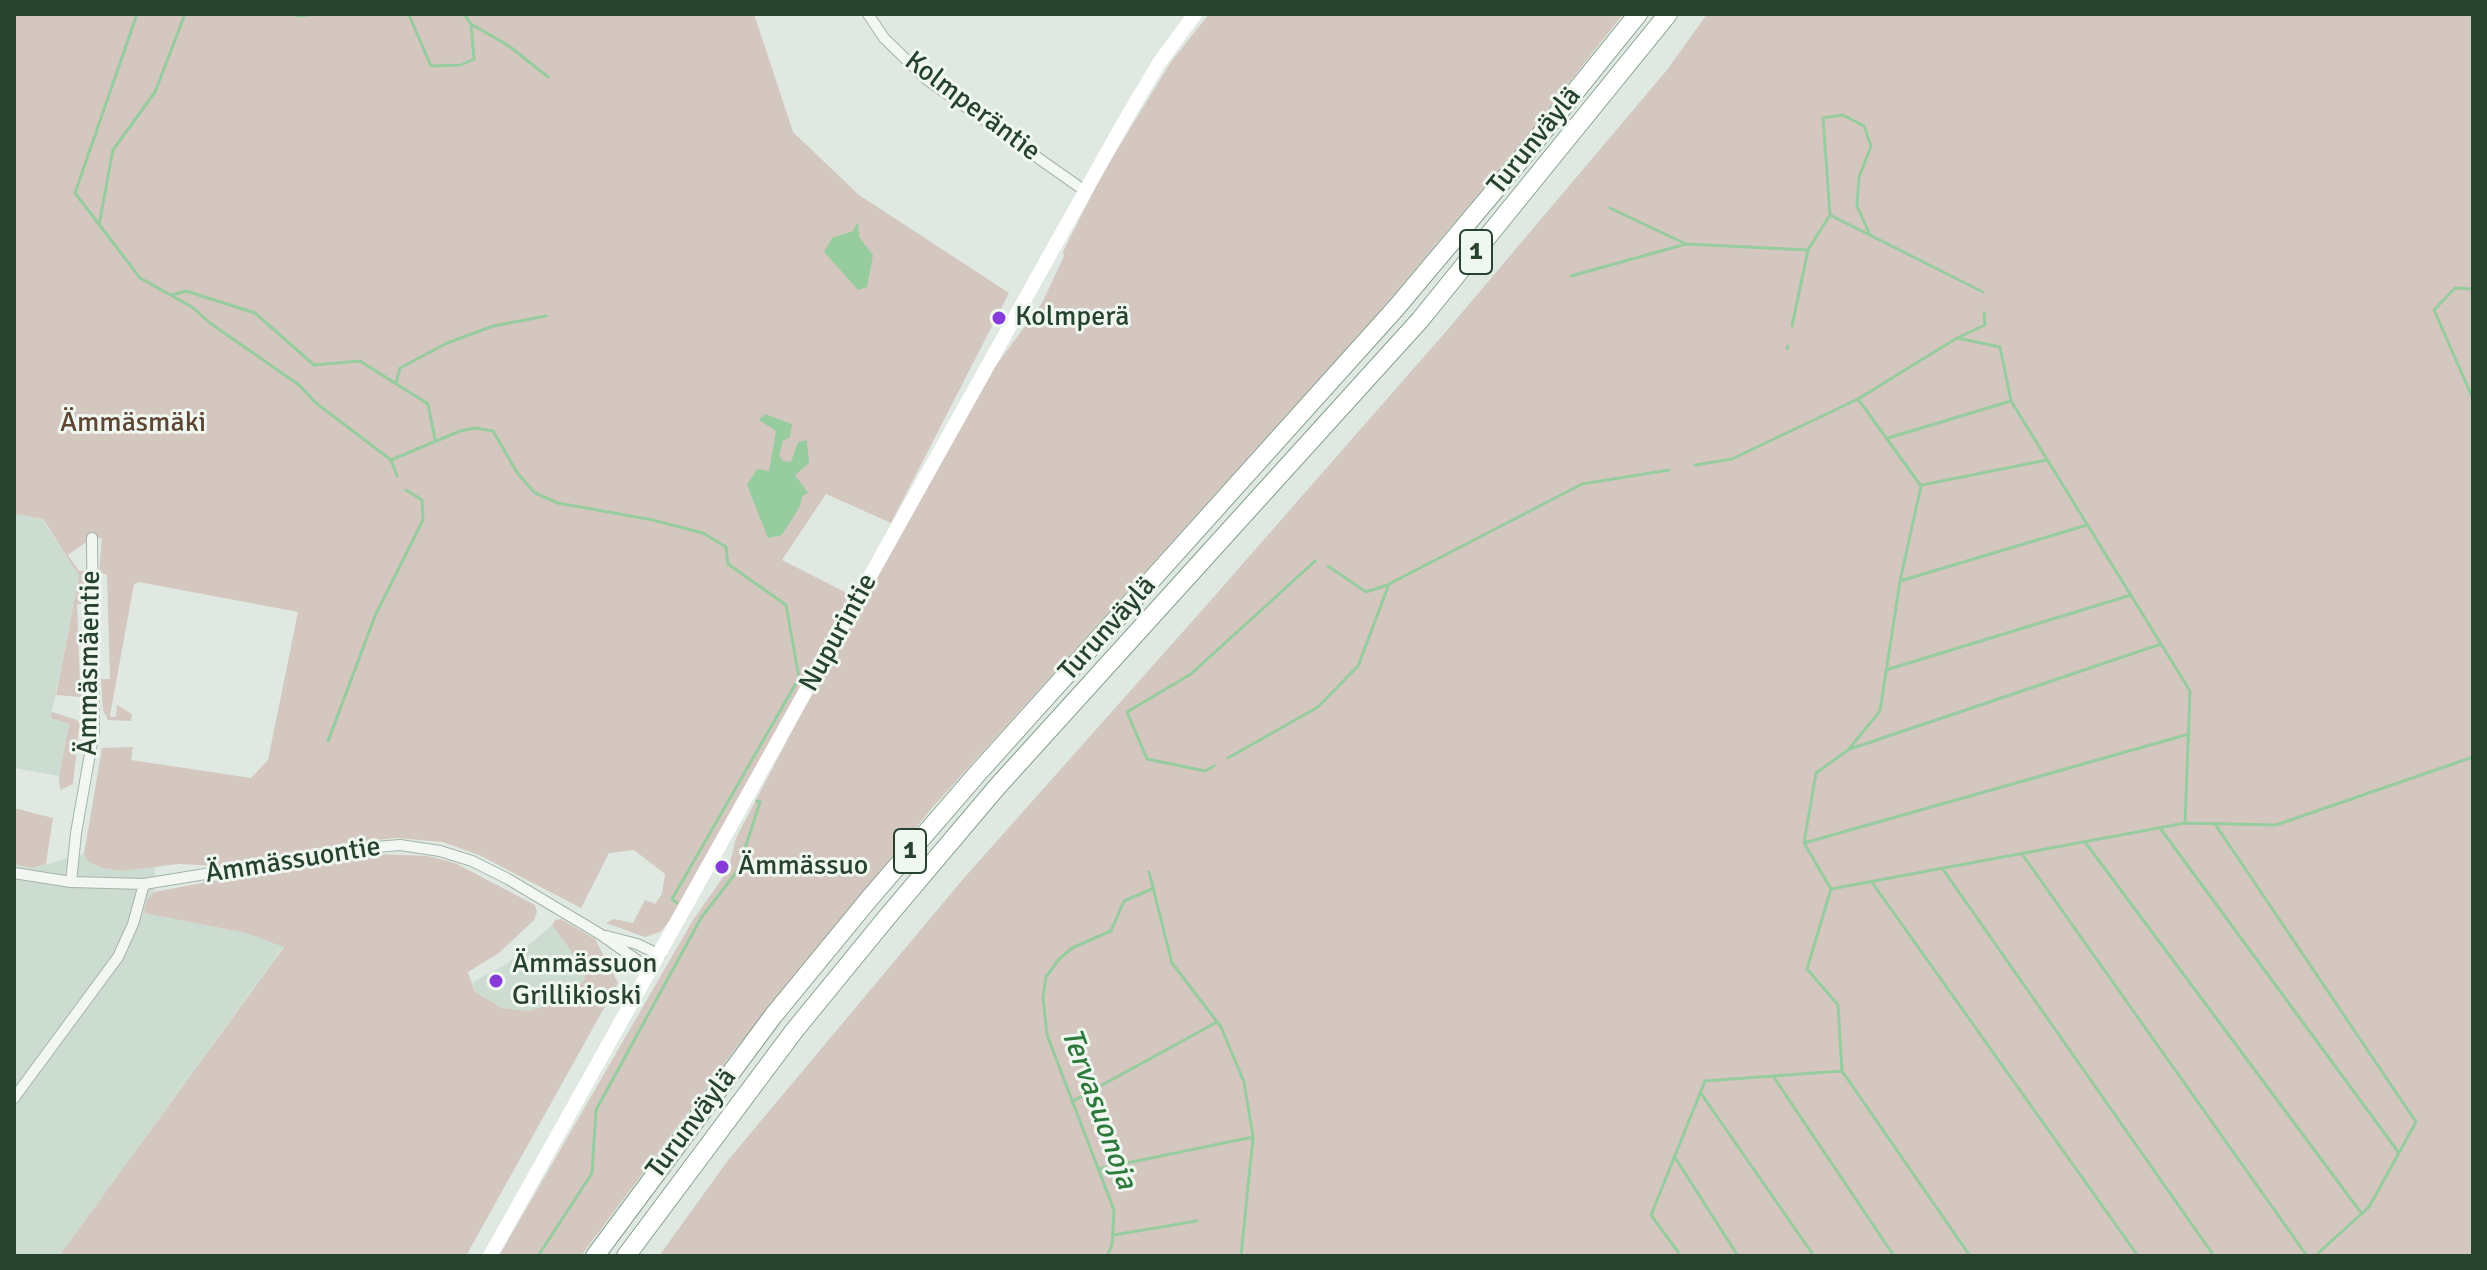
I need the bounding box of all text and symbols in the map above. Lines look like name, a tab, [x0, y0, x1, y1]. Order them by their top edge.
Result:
street label: Kolmperäntie	[897, 45, 1047, 169]
street label: Turunväylä	[1481, 80, 1589, 202]
road number: 1	[1460, 230, 1492, 274]
place label: Kolmperä	[1015, 301, 1129, 335]
marker: Kolmperä	[990, 309, 1008, 327]
park label: Ämmäsmäki	[60, 407, 206, 441]
street label: Nupurintie	[793, 568, 885, 698]
street label: Ämmäsmäentie	[72, 570, 108, 756]
street label: Turunväylä	[1052, 570, 1164, 688]
road number: 1	[894, 829, 926, 873]
street label: Ämmässuontie	[203, 831, 383, 891]
place label: Ämmässuo	[738, 850, 868, 884]
marker: Ämmässuo	[713, 858, 731, 876]
place label: Ämmässuon Grillikioski	[512, 948, 658, 1014]
marker: Ämmässuon Grillikioski	[487, 972, 505, 990]
water label: Tervasuonoja	[1052, 1024, 1144, 1194]
street label: Turunväylä	[640, 1062, 744, 1186]

